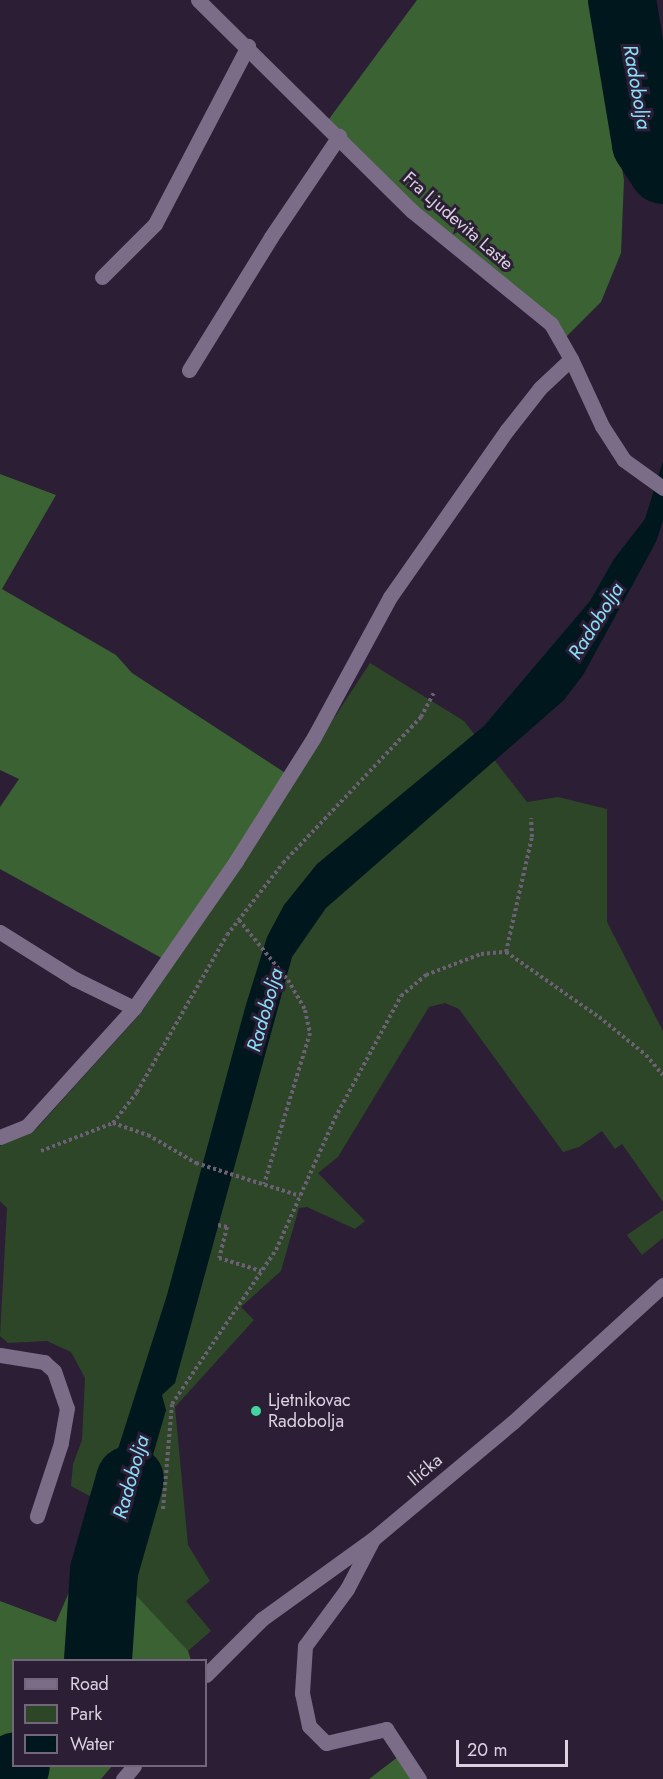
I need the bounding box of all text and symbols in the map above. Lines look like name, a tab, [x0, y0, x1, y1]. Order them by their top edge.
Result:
water label: Radobolja	[618, 43, 656, 131]
street label: Fra Ljudevita Laste	[399, 167, 517, 275]
water label: Radobolja	[563, 578, 629, 664]
water label: Radobolja	[242, 966, 288, 1054]
place label: Ljetnikovac Radobolja	[268, 1390, 351, 1432]
marker: Ljetnikovac Radobolja	[249, 1404, 263, 1418]
water label: Radobolja	[108, 1433, 154, 1521]
street label: Ilićka	[403, 1449, 447, 1491]
legend	[12, 1659, 207, 1767]
text: Road	[70, 1671, 109, 1697]
text: Park	[70, 1701, 102, 1727]
scale bar	[459, 1728, 572, 1766]
text: Water	[70, 1731, 114, 1757]
text: 20 m	[467, 1737, 507, 1763]

